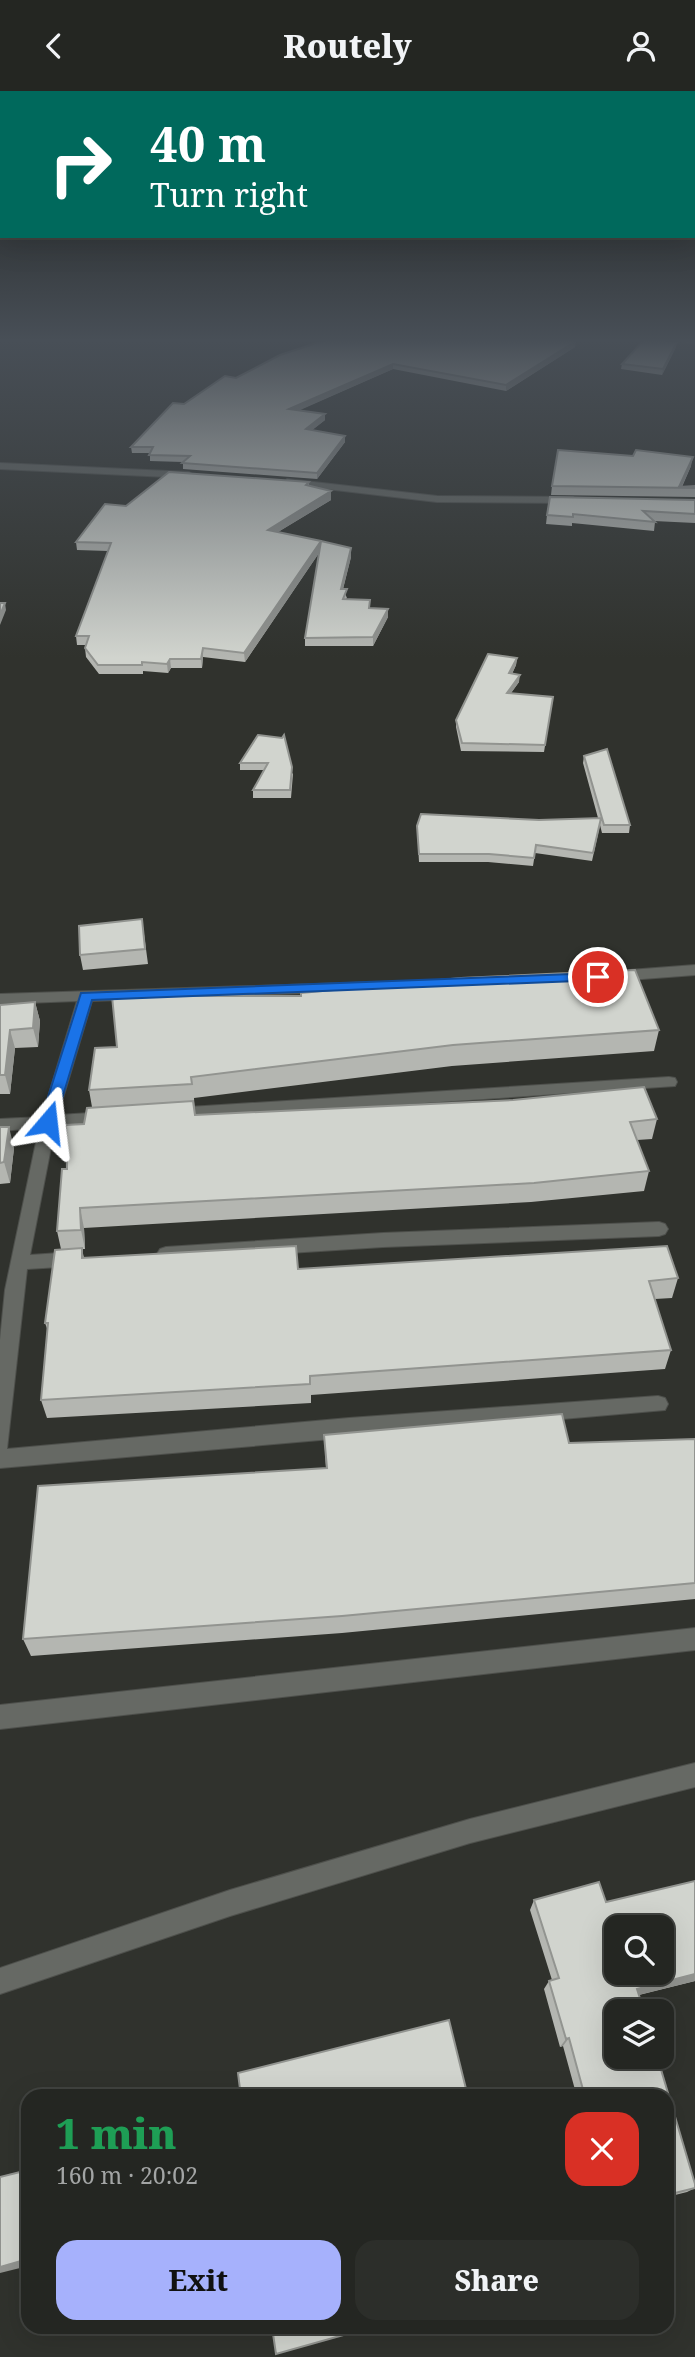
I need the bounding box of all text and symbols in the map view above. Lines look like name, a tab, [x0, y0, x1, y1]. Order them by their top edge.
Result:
text: Routely	[283, 24, 412, 67]
icon: back	[35, 27, 73, 65]
icon: person	[622, 27, 660, 65]
text: 40 m	[150, 110, 266, 176]
icon: right	[35, 119, 126, 210]
text: Turn right	[150, 173, 308, 216]
pin	[568, 947, 628, 1007]
icon: arrive	[579, 958, 617, 996]
position arrow	[11, 1085, 85, 1159]
map controls	[604, 1915, 674, 2069]
button: search	[604, 1915, 674, 1985]
button: layers	[604, 1999, 674, 2069]
text: 1 min	[56, 2104, 177, 2161]
button: close	[565, 2112, 639, 2186]
text: 160 m · 20:02	[56, 2159, 198, 2191]
button: Exit	[56, 2240, 341, 2320]
button: Share	[355, 2240, 639, 2320]

